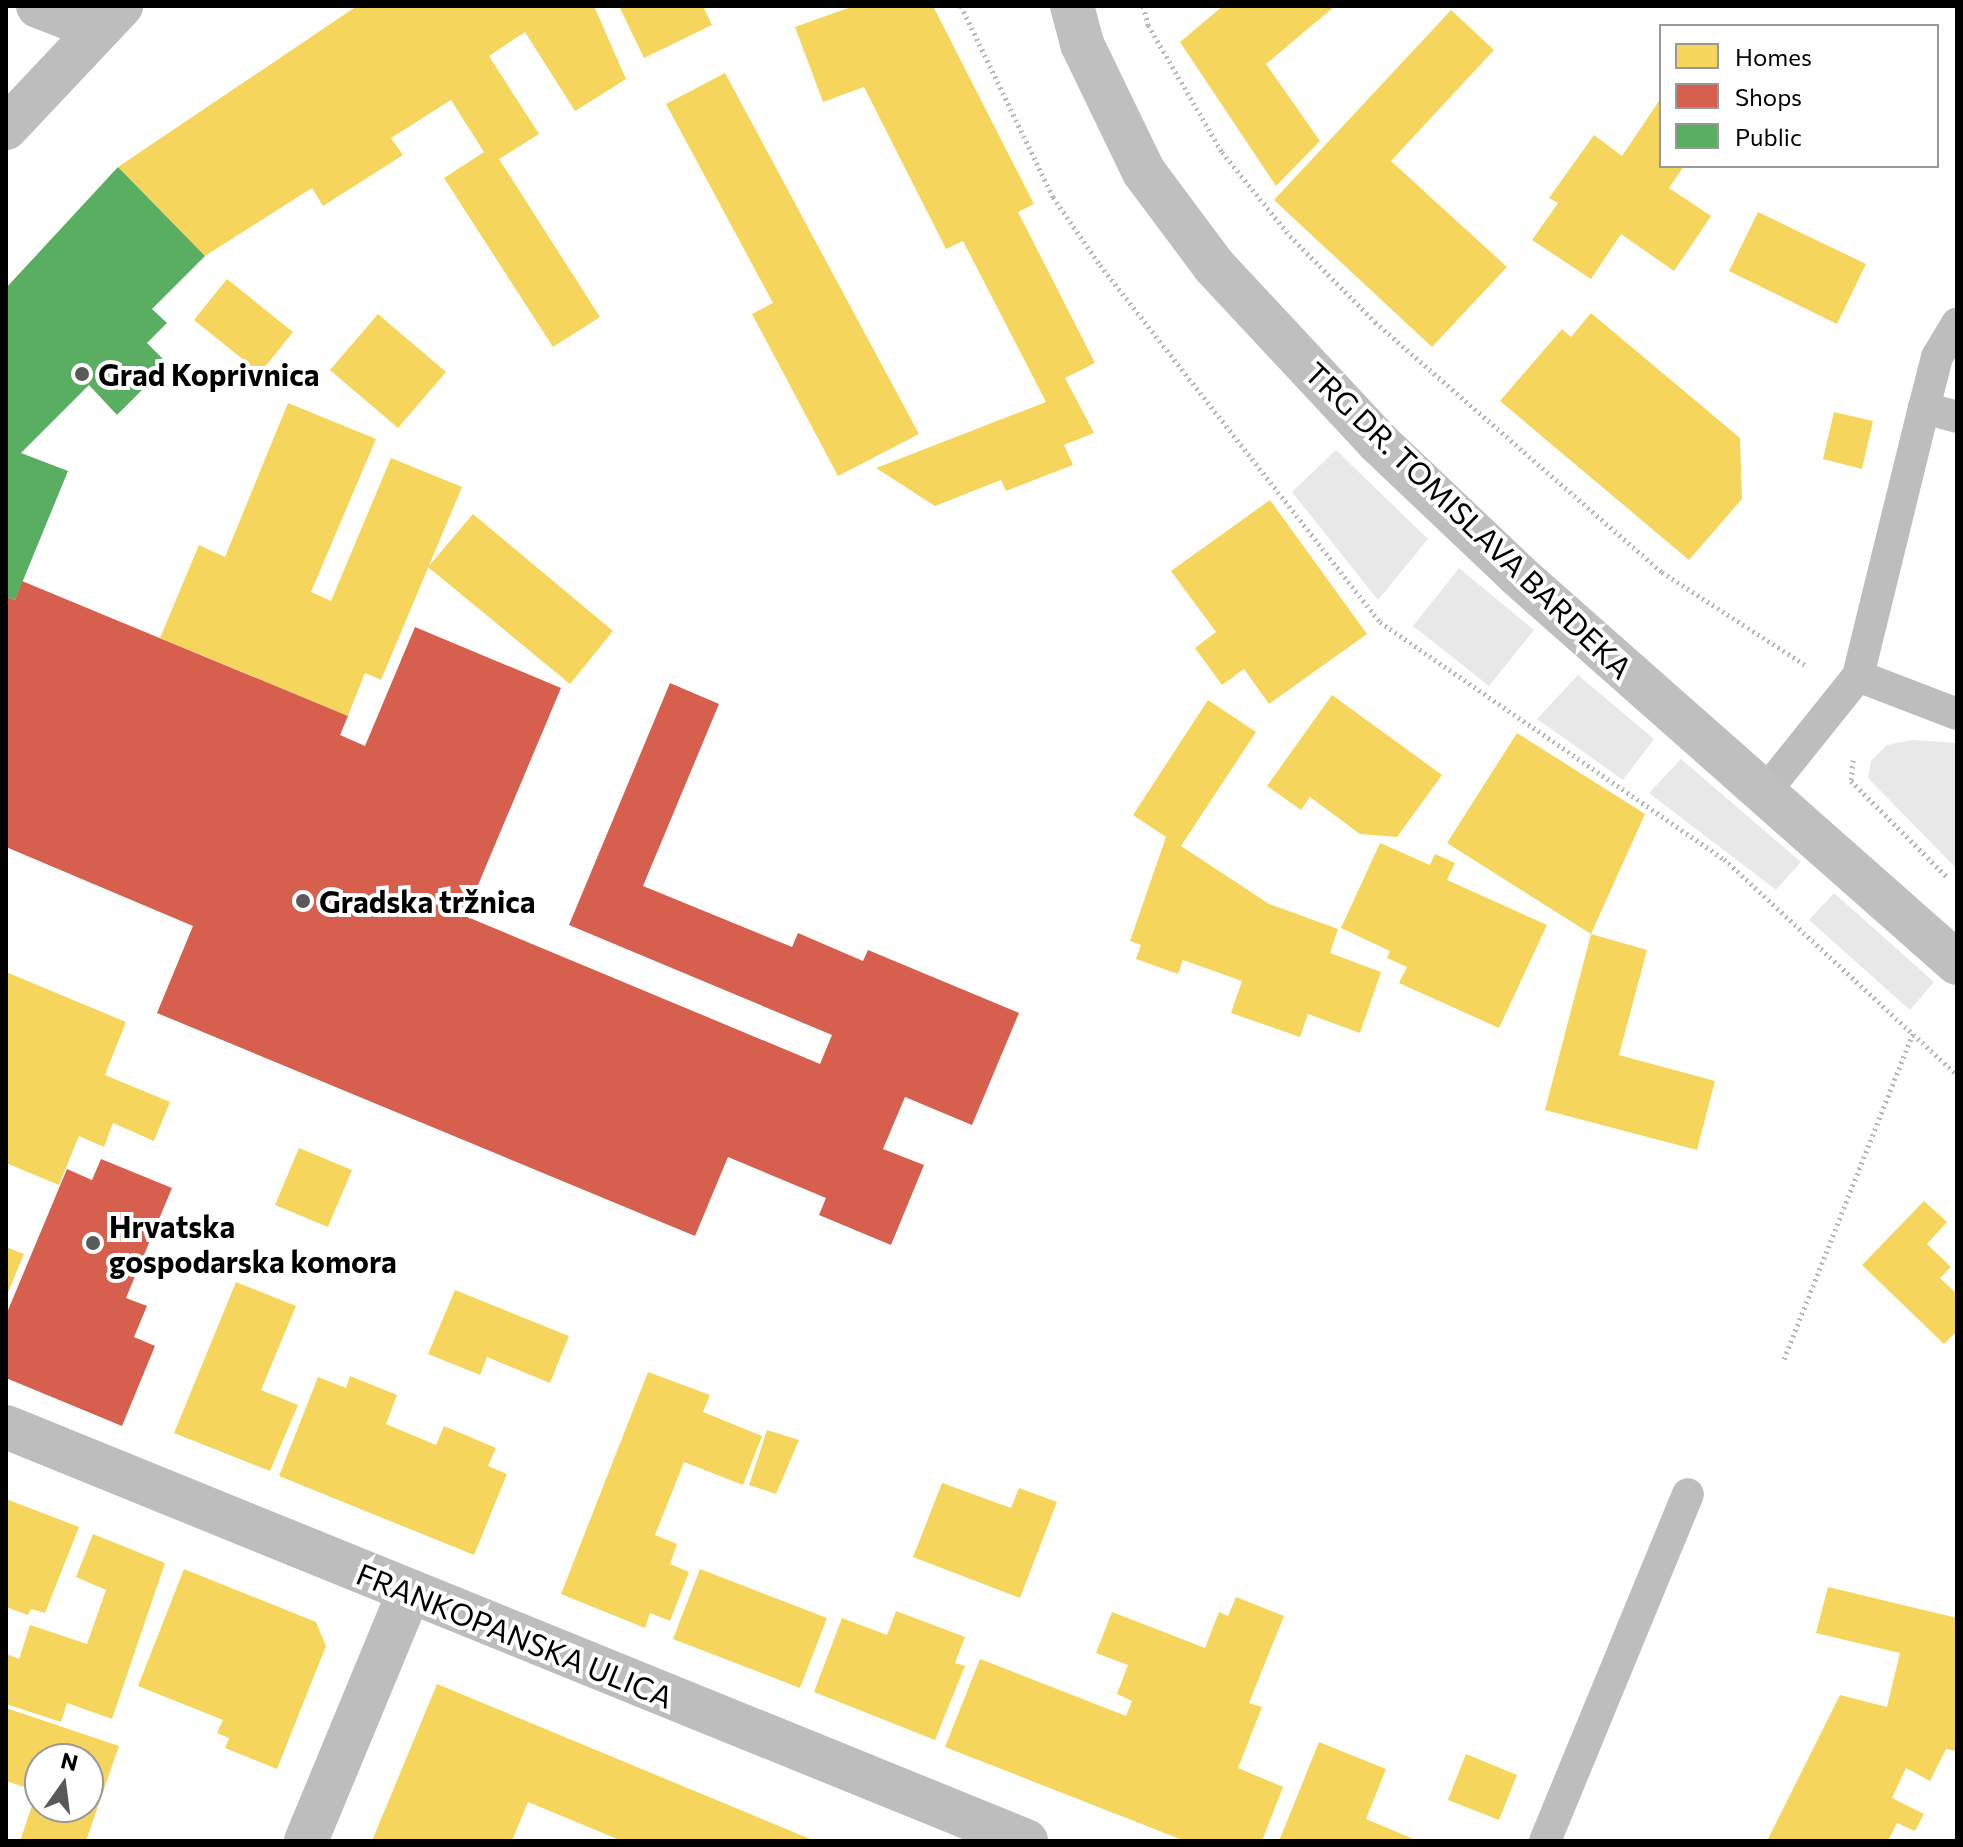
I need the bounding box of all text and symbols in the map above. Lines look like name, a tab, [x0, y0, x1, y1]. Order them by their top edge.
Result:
legend	[1659, 24, 1939, 168]
text: Homes	[1735, 42, 1812, 71]
text: Shops	[1735, 82, 1802, 111]
text: Public	[1735, 122, 1802, 151]
street label: TRG DR. TOMISLAVA BARDEKA	[1298, 354, 1640, 686]
place label: Grad Koprivnica	[98, 356, 319, 392]
marker: Grad Koprivnica	[73, 365, 91, 383]
place label: Gradska tržnica	[319, 883, 536, 919]
marker: Gradska tržnica	[294, 892, 312, 910]
place label: Hrvatska gospodarska komora	[109, 1208, 397, 1278]
marker: Hrvatska gospodarska komora	[84, 1234, 102, 1252]
street label: FRANKOPANSKA ULICA	[352, 1555, 678, 1715]
north arrow	[24, 1743, 104, 1823]
text: N	[58, 1746, 81, 1776]

